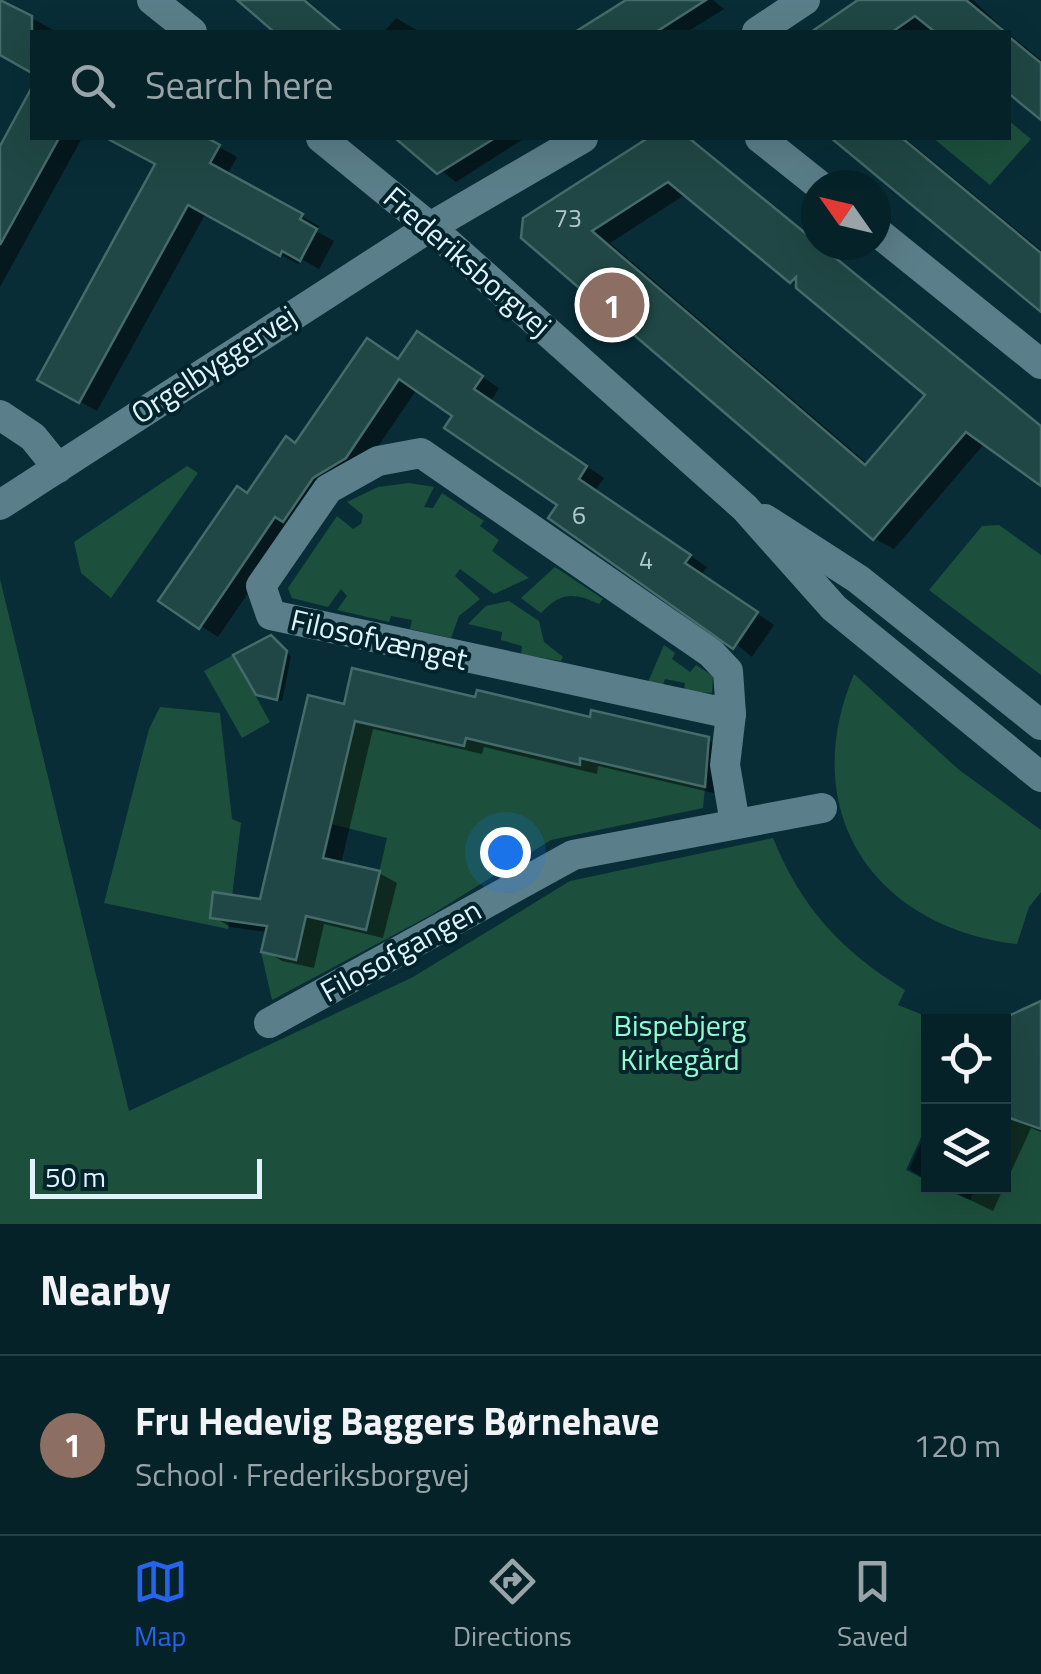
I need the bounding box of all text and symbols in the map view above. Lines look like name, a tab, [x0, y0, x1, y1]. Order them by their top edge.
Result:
search box	[30, 30, 1011, 140]
text: Search here	[145, 56, 333, 114]
icon: search	[65, 58, 120, 113]
north arrow	[801, 170, 891, 260]
street label: Frederiksborgvej	[373, 175, 562, 347]
house number: 73	[554, 199, 582, 237]
pin: 1	[580, 268, 644, 342]
street label: Orgelbyggervej	[121, 293, 305, 435]
house number: 6	[572, 496, 586, 534]
house number: 4	[639, 541, 653, 579]
street label: Filosofvænget	[286, 596, 473, 682]
your location	[480, 827, 531, 878]
street label: Filosofgangen	[312, 887, 489, 1013]
park label: Bispebjerg Kirkegård	[613, 1002, 747, 1082]
map controls	[921, 1014, 1011, 1194]
button: locate	[921, 1014, 1011, 1104]
button: layers	[921, 1104, 1011, 1194]
scale bar	[30, 1154, 262, 1198]
text: 50 m	[45, 1155, 106, 1198]
text: Nearby	[40, 1257, 171, 1321]
text: Fru Hedevig Baggers Børnehave	[135, 1392, 659, 1450]
text: 1	[64, 1421, 81, 1469]
text: 120 m	[913, 1421, 1001, 1469]
text: School · Frederiksborgvej	[135, 1450, 469, 1498]
tab: Map	[133, 1554, 188, 1657]
tab: Directions	[453, 1554, 572, 1657]
tab: Saved	[837, 1554, 908, 1657]

